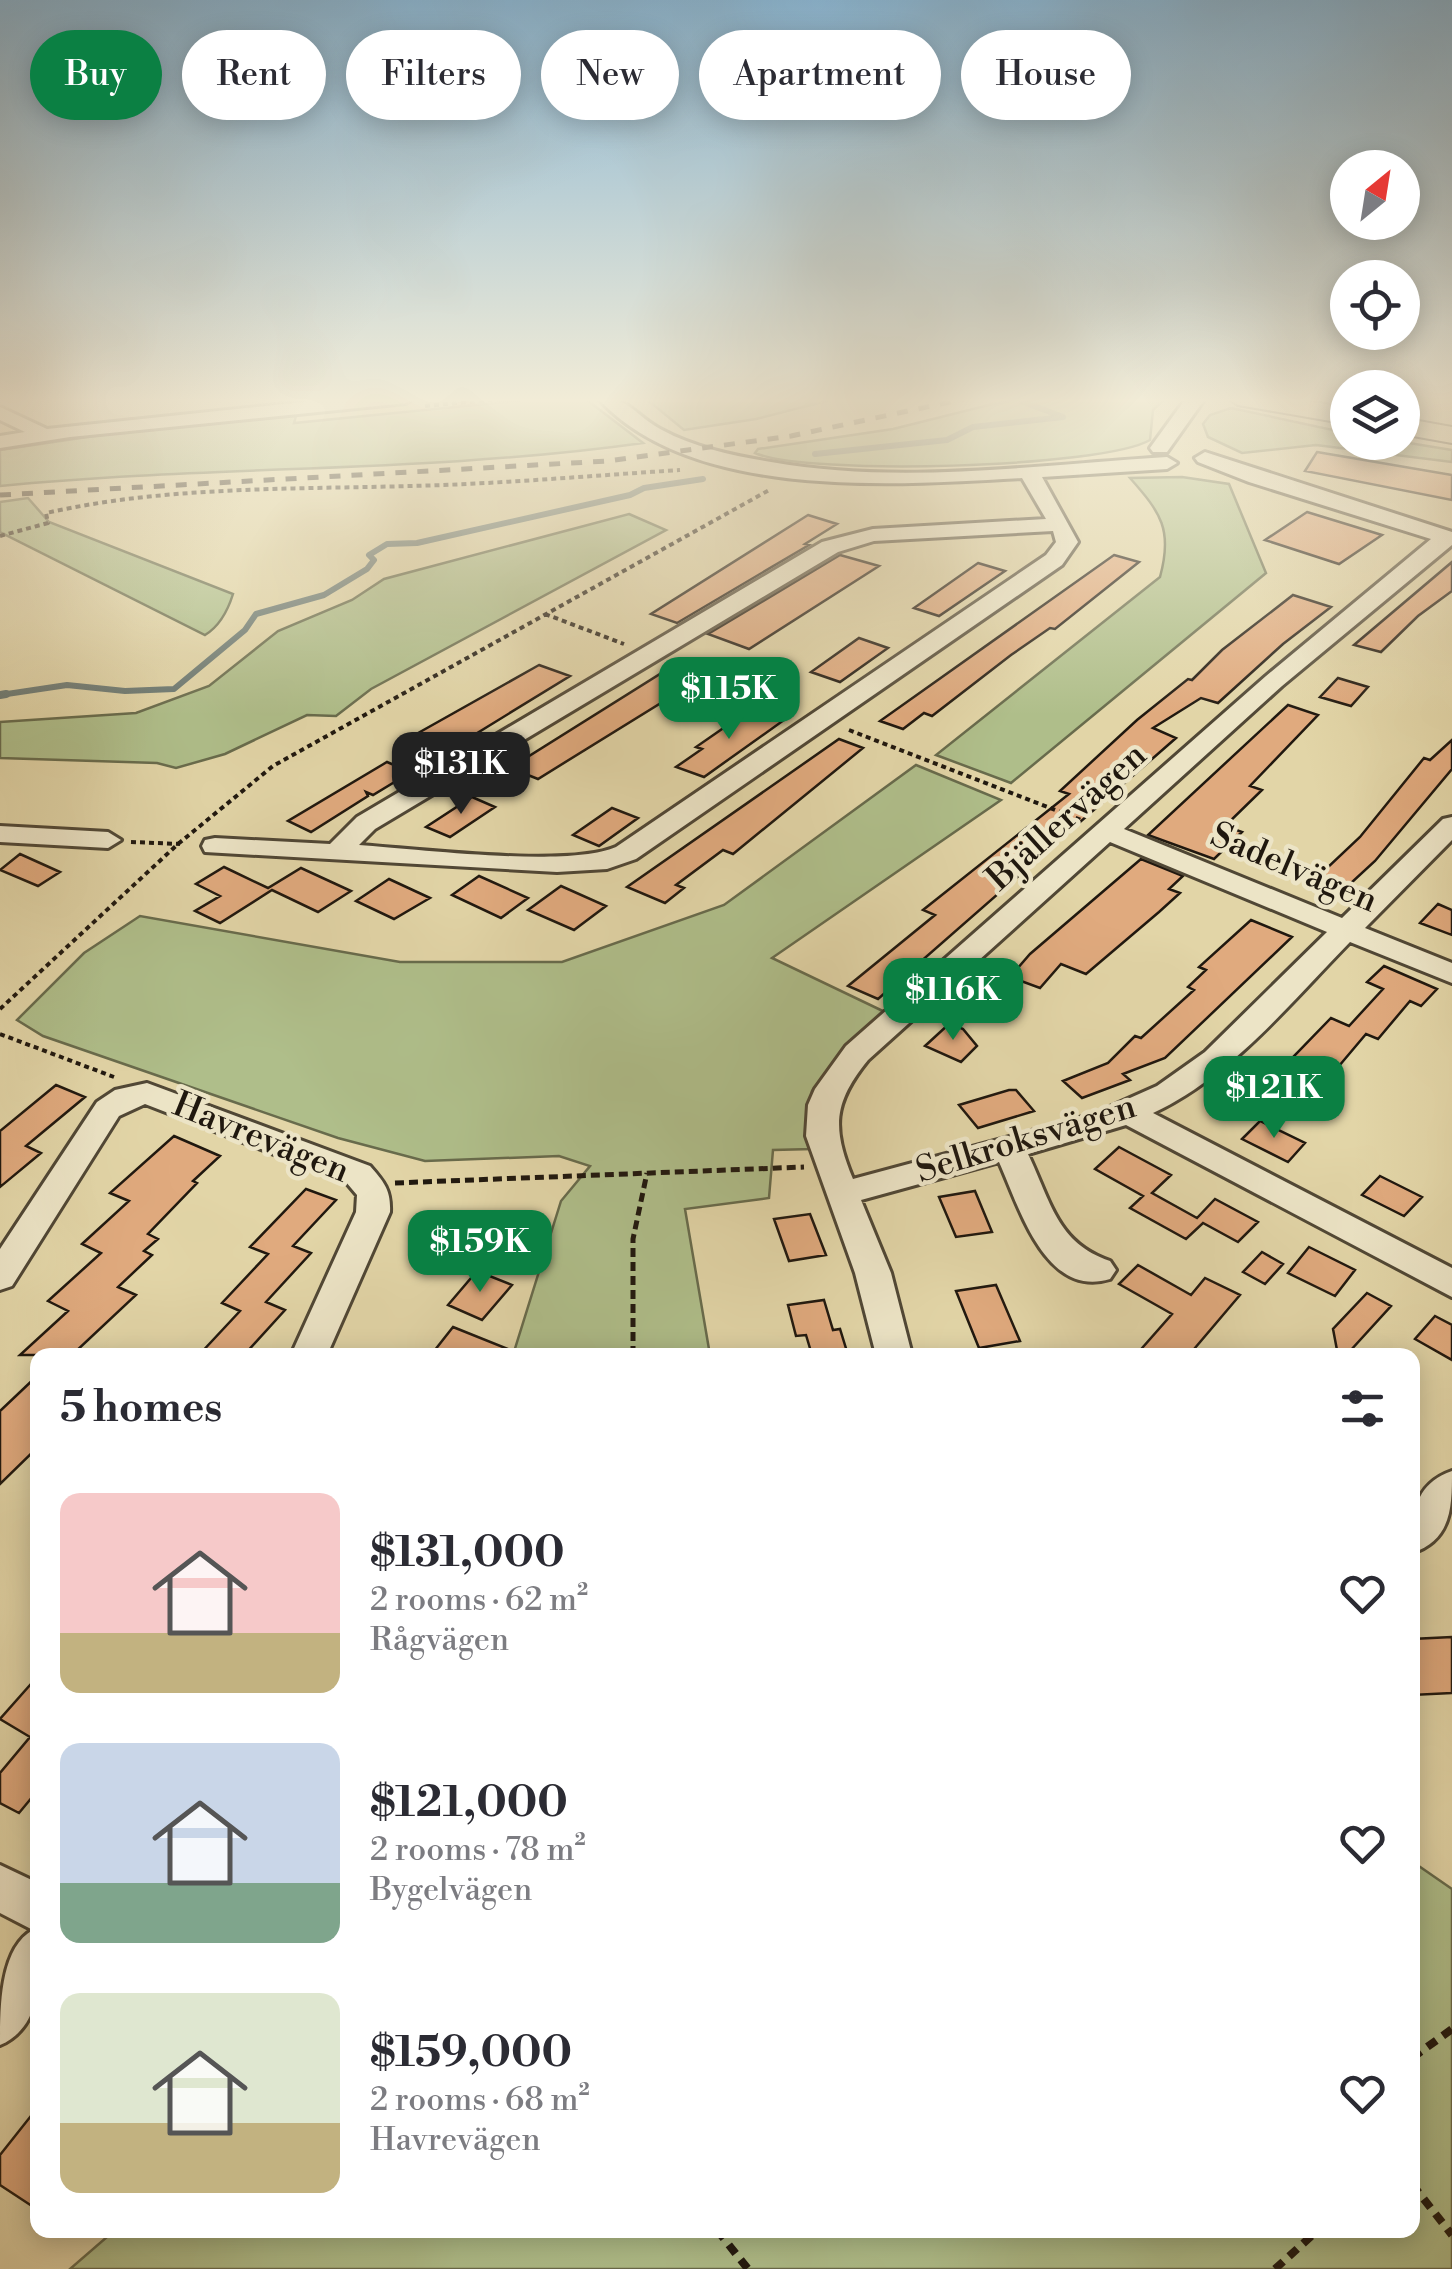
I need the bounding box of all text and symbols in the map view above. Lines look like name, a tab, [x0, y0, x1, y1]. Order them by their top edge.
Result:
chip: Buy	[30, 30, 162, 120]
chip: Rent	[182, 30, 326, 120]
chip: Filters	[346, 30, 521, 120]
chip: New	[541, 30, 679, 120]
chip: Apartment	[699, 30, 941, 120]
chip: House	[961, 30, 1131, 120]
north arrow	[1330, 150, 1420, 240]
map controls	[1330, 150, 1420, 460]
button: locate	[1330, 260, 1420, 350]
button: layers	[1330, 370, 1420, 460]
pin: $115K	[659, 657, 799, 742]
text: $115K	[681, 669, 777, 709]
pin: $131K	[391, 732, 531, 817]
street label: Bjällervägen	[978, 734, 1156, 901]
text: $131K	[414, 744, 508, 784]
street label: Sadelvägen	[1204, 814, 1384, 922]
pin: $116K	[883, 958, 1023, 1043]
text: $116K	[905, 970, 1001, 1010]
pin: $121K	[1204, 1056, 1344, 1141]
text: $121K	[1226, 1068, 1322, 1108]
street label: Havrevägen	[166, 1083, 356, 1193]
street label: Selkroksvägen	[911, 1085, 1141, 1193]
pin: $159K	[410, 1210, 550, 1295]
text: $159K	[430, 1222, 530, 1262]
icon: filters	[1335, 1381, 1390, 1436]
text: 5 homes	[60, 1382, 222, 1435]
text: $131,000	[370, 1527, 565, 1580]
icon: home	[140, 1533, 260, 1653]
icon: heart	[1335, 1566, 1390, 1621]
text: 2 rooms · 62 m²	[370, 1580, 588, 1620]
text: Rågvägen	[370, 1620, 509, 1660]
text: $121,000	[370, 1777, 568, 1830]
icon: home	[140, 1783, 260, 1903]
icon: heart	[1335, 1816, 1390, 1871]
text: 2 rooms · 78 m²	[370, 1830, 586, 1870]
text: Bygelvägen	[370, 1870, 532, 1910]
text: $159,000	[370, 2027, 572, 2080]
icon: home	[140, 2033, 260, 2153]
icon: heart	[1335, 2066, 1390, 2121]
text: 2 rooms · 68 m²	[370, 2080, 590, 2120]
text: Havrevägen	[370, 2120, 541, 2160]

